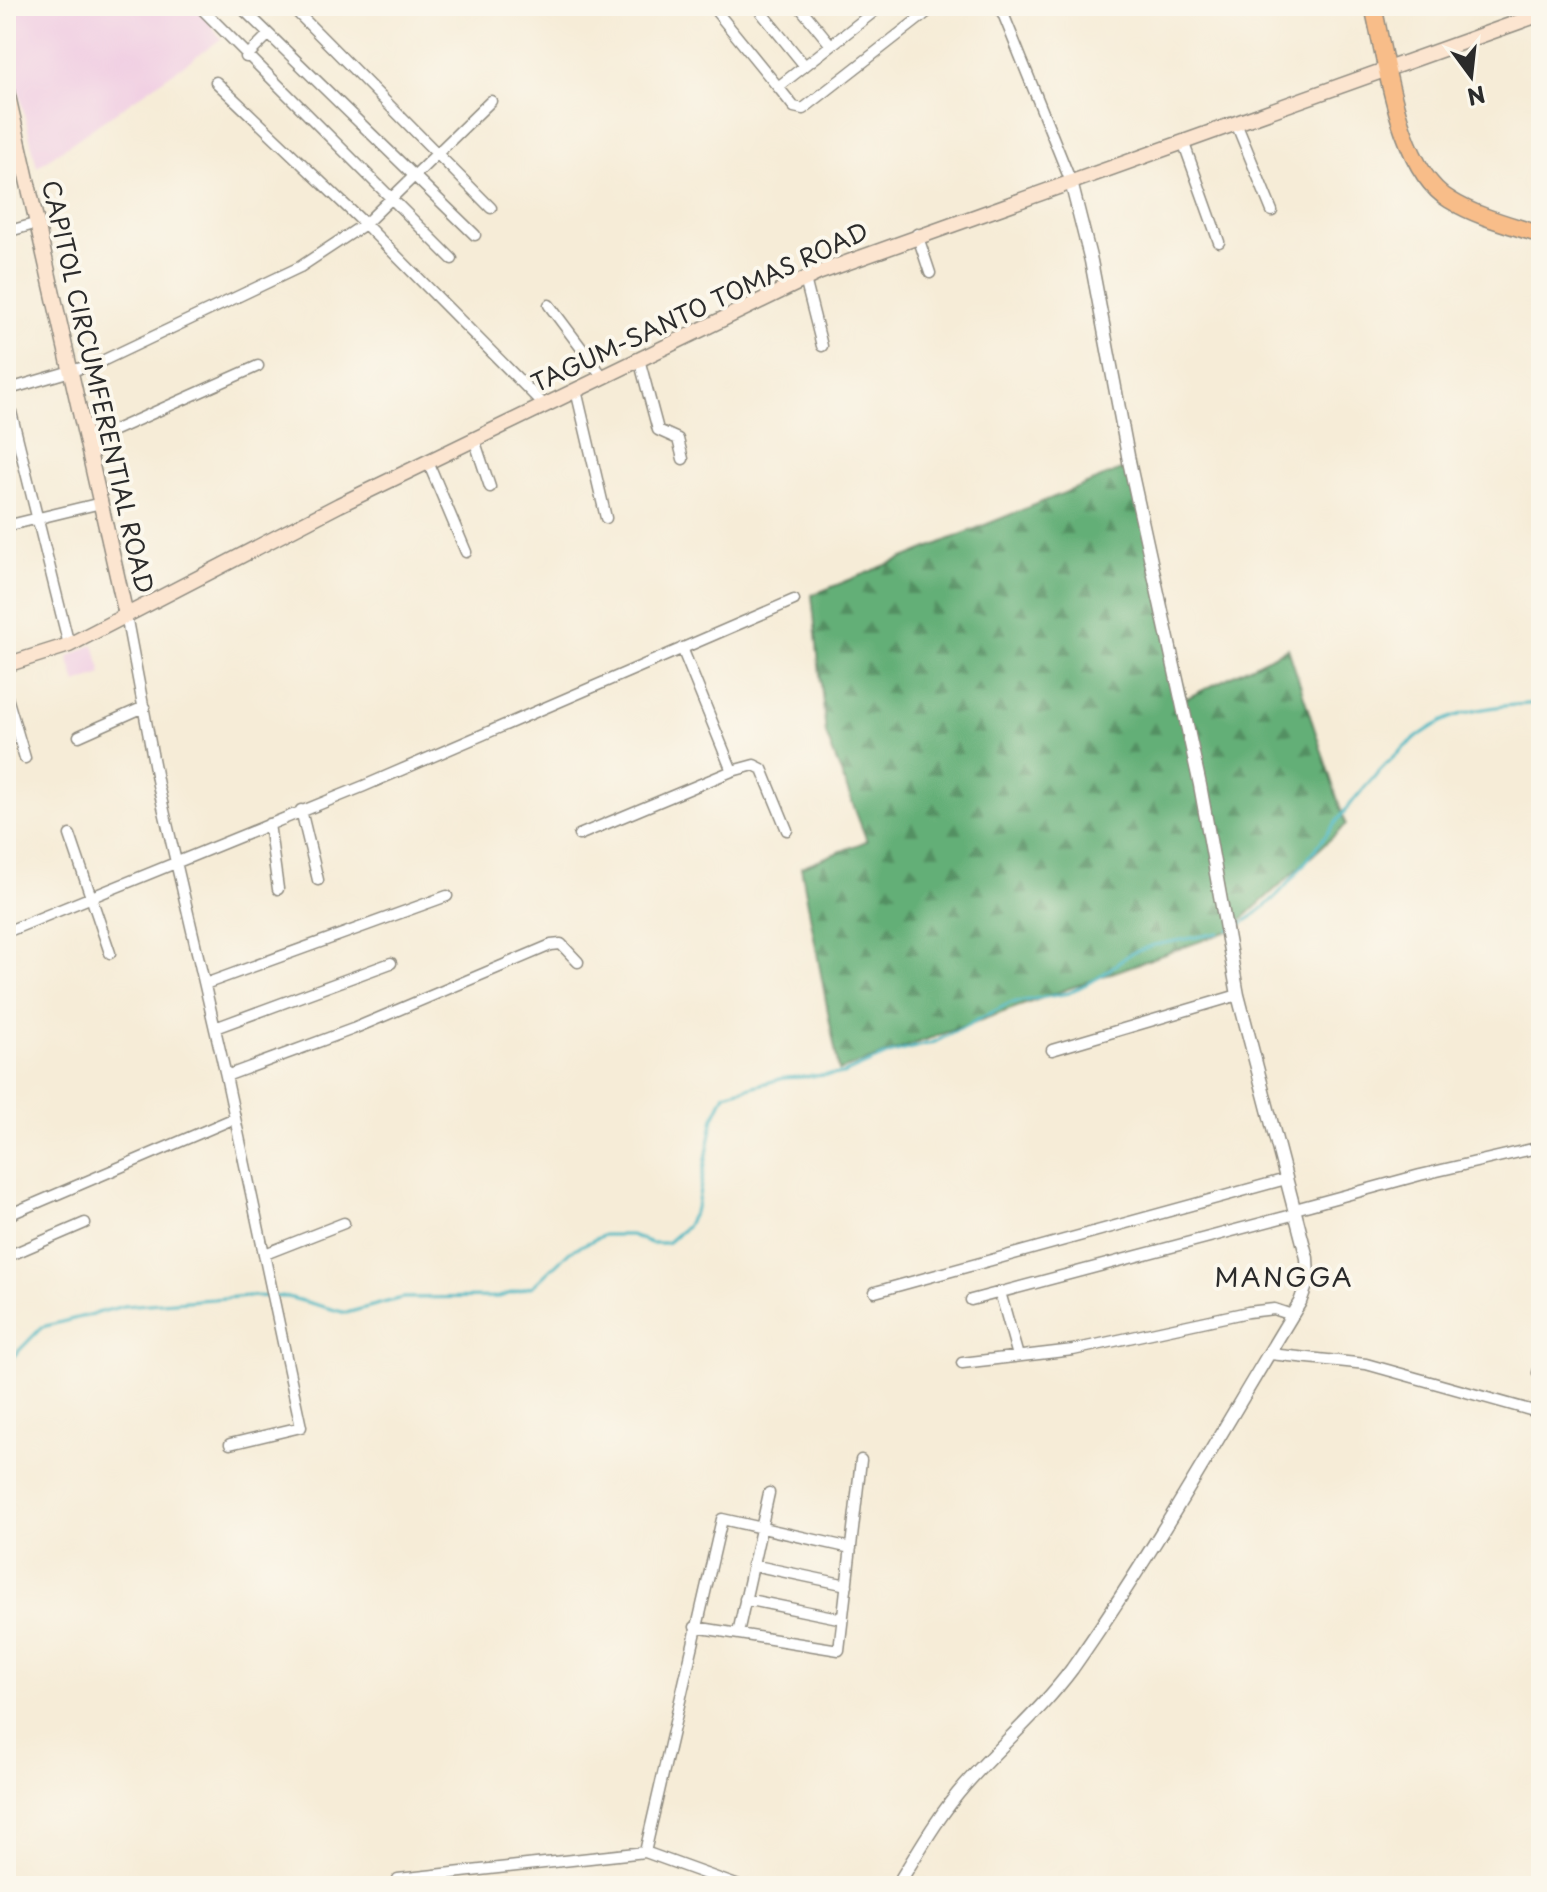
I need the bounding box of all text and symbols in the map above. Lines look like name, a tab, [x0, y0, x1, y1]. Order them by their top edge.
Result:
north arrow	[1431, 36, 1511, 116]
text: N	[1464, 79, 1489, 115]
street label: CAPITOL CIRCUMFERENTIAL ROAD	[34, 177, 164, 597]
street label: TAGUM-SANTO TOMAS ROAD	[525, 212, 874, 400]
district label: MANGGA	[1214, 1257, 1354, 1296]

